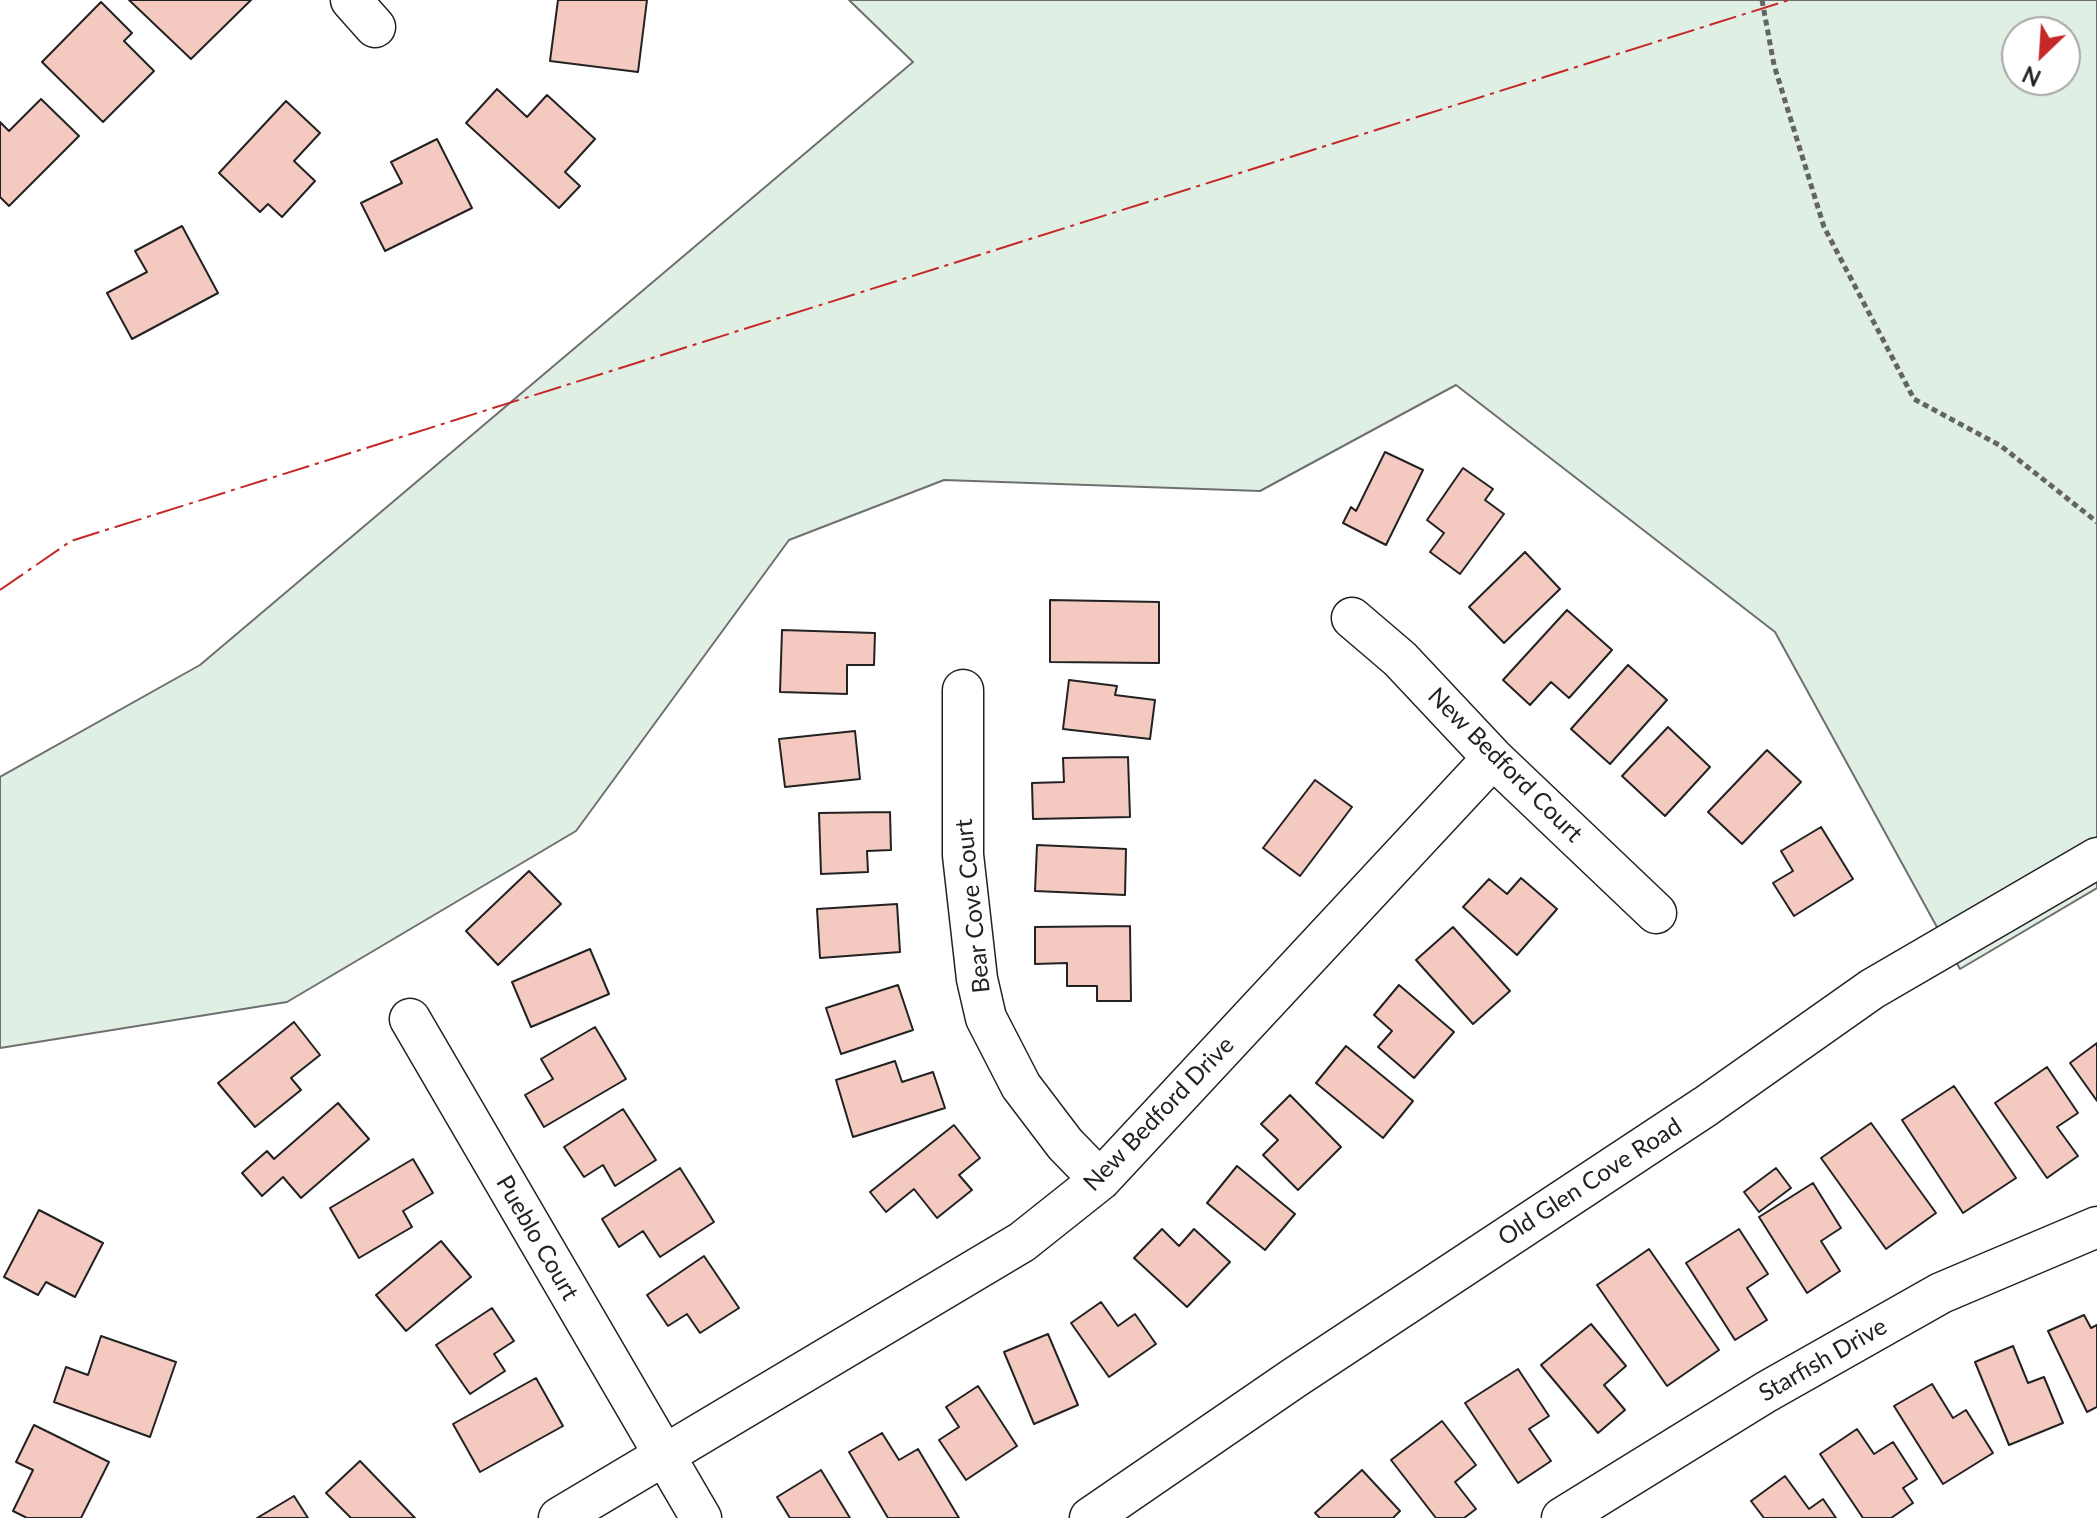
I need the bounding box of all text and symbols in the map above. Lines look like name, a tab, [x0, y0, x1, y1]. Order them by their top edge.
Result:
north arrow	[2001, 16, 2081, 96]
text: N	[2018, 61, 2045, 92]
street label: New Bedford Court	[1422, 682, 1588, 848]
street label: Bear Cove Court	[950, 818, 996, 994]
street label: New Bedford Drive	[1078, 1031, 1240, 1197]
street label: Old Glen Cove Road	[1493, 1112, 1687, 1252]
street label: Pueblo Court	[490, 1170, 584, 1306]
street label: Starfish Drive	[1754, 1312, 1892, 1408]

